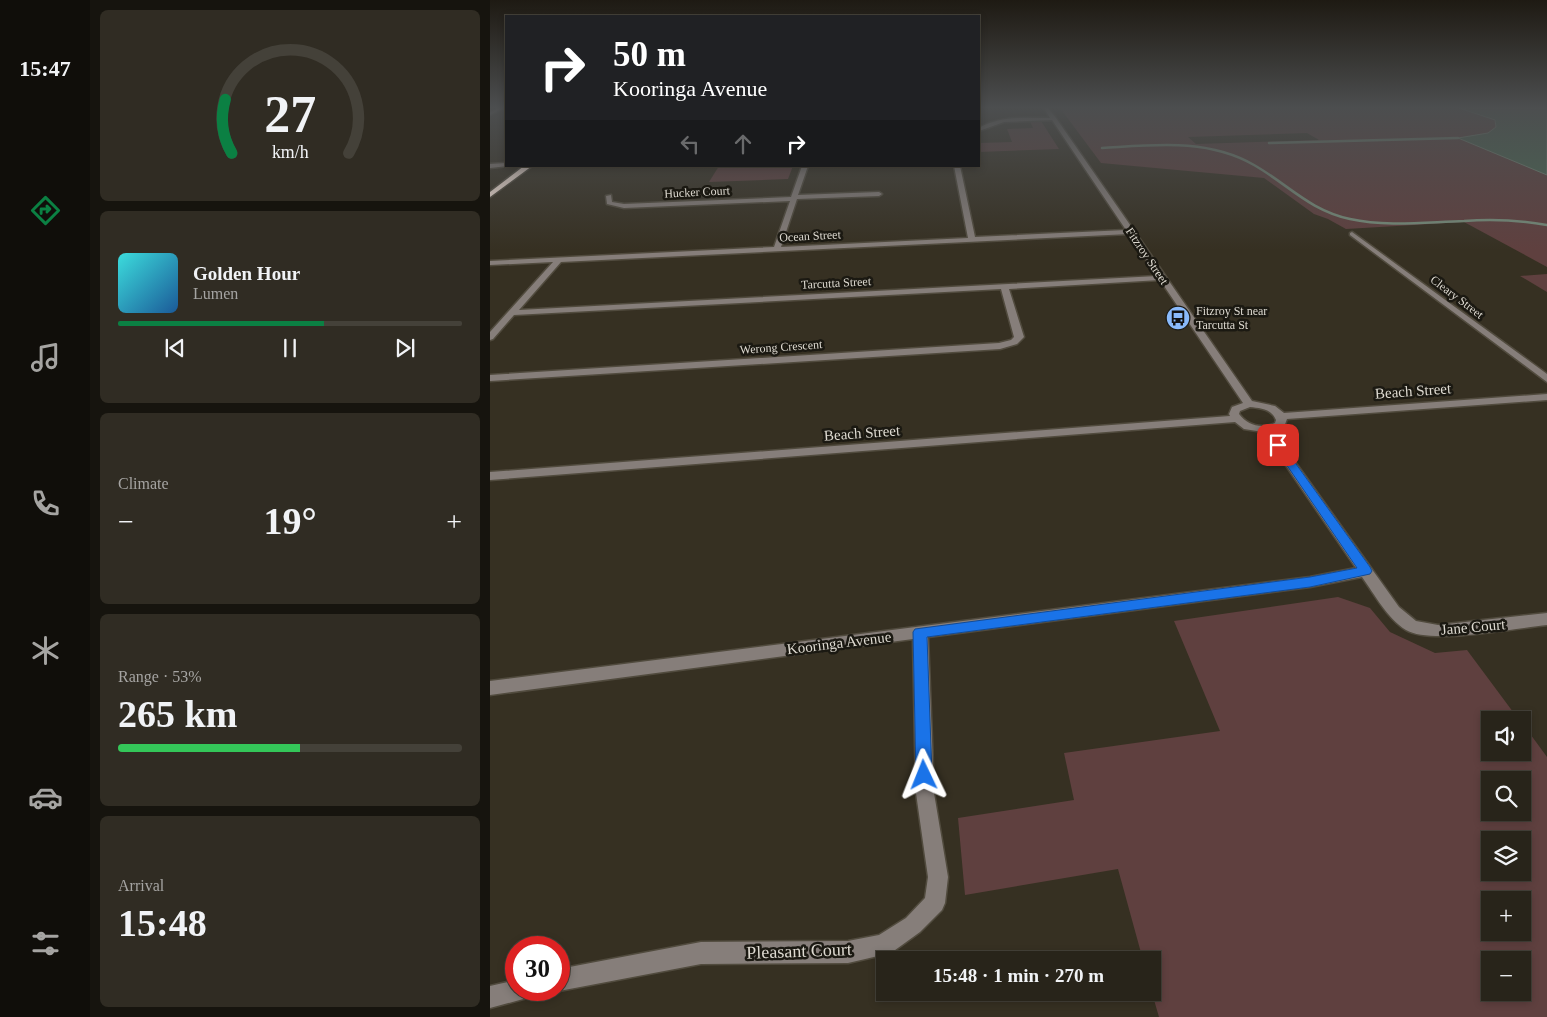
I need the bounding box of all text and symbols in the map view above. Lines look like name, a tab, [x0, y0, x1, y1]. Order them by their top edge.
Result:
icon: right	[530, 35, 595, 100]
text: 50 m	[613, 35, 686, 74]
text: 15:47	[19, 56, 71, 81]
text: Kooringa Avenue	[613, 76, 767, 101]
text: 27	[264, 86, 316, 143]
icon: left	[676, 130, 704, 158]
icon: ahead	[729, 130, 757, 158]
icon: right	[782, 130, 810, 158]
text: km/h	[272, 142, 308, 162]
street label: Hucker Court	[664, 183, 731, 201]
icon: directions	[28, 193, 63, 228]
street label: Fitzroy Street	[1123, 225, 1172, 288]
street label: Ocean Street	[779, 227, 842, 245]
text: Golden Hour	[193, 263, 300, 284]
street label: Cleary Street	[1428, 272, 1487, 322]
street label: Tarcutta Street	[801, 274, 872, 292]
text: Lumen	[193, 285, 238, 302]
place label: Fitzroy St near Tarcutta St	[1196, 304, 1267, 332]
bus stop icon: Fitzroy St near Tarcutta St	[1165, 305, 1191, 331]
icon: previous	[161, 334, 189, 362]
icon: pause	[276, 334, 304, 362]
icon: next	[391, 334, 419, 362]
street label: Werong Crescent	[739, 337, 823, 357]
icon: music	[28, 340, 63, 375]
street label: Beach Street	[1374, 380, 1452, 402]
street label: Beach Street	[823, 422, 901, 444]
pin	[1257, 424, 1299, 466]
icon: arrive	[1264, 431, 1292, 459]
text: Climate	[118, 475, 169, 492]
icon: phone	[28, 486, 63, 521]
text: 19°	[263, 500, 317, 542]
text: −	[118, 506, 134, 537]
text: +	[446, 506, 462, 537]
street label: Jane Court	[1440, 616, 1507, 638]
street label: Kooringa Avenue	[786, 629, 892, 657]
icon: climate	[28, 633, 63, 668]
text: Range · 53%	[118, 668, 202, 685]
text: 265 km	[118, 693, 237, 735]
map controls	[1481, 711, 1531, 1001]
button: sound	[1481, 711, 1531, 761]
position arrow	[897, 748, 949, 800]
button: search	[1481, 771, 1531, 821]
icon: car	[28, 780, 63, 815]
button: layers	[1481, 831, 1531, 881]
text: Arrival	[118, 877, 164, 894]
button: +	[1481, 891, 1531, 941]
text: 15:48	[118, 902, 207, 944]
icon: filters	[28, 926, 63, 961]
speed limit sign: 30	[505, 936, 570, 1001]
street label: Pleasant Court	[746, 939, 852, 963]
button: −	[1481, 951, 1531, 1001]
text: 15:48 · 1 min · 270 m	[933, 965, 1104, 986]

